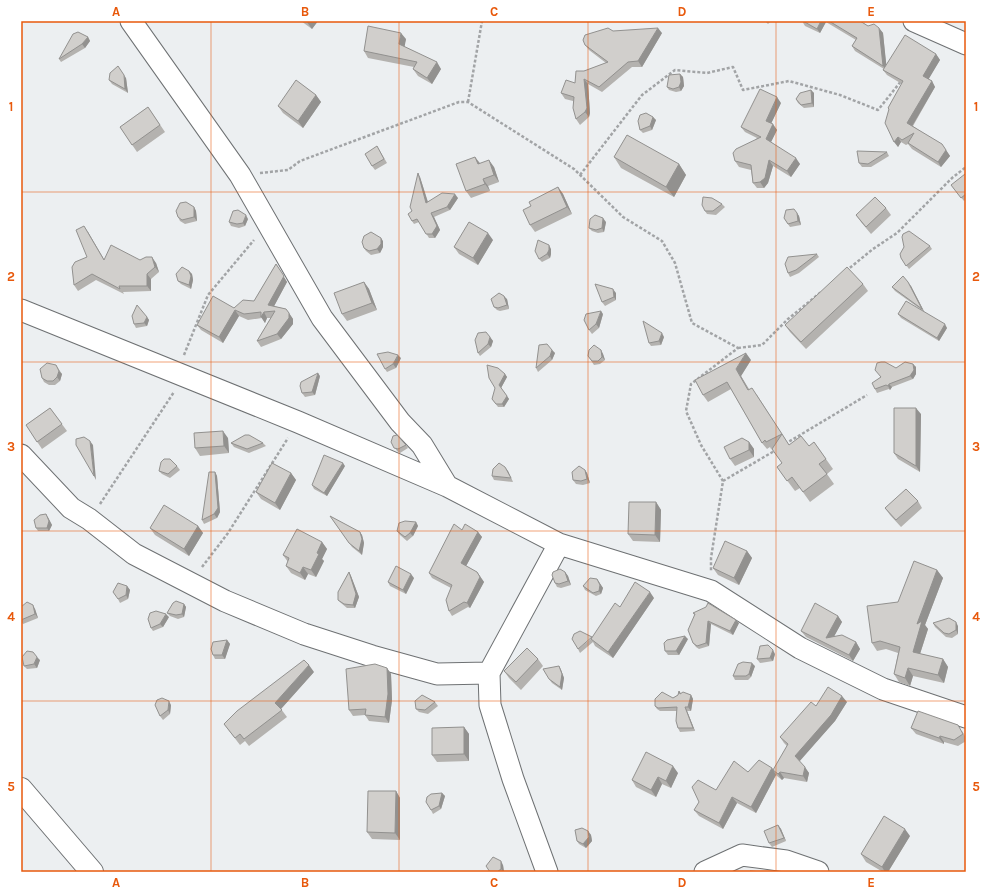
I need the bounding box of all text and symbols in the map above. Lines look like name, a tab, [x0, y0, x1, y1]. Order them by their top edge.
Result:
text: A	[112, 4, 120, 19]
text: B	[301, 4, 309, 19]
text: C	[490, 4, 498, 19]
text: D	[678, 4, 687, 19]
text: E	[867, 4, 875, 19]
text: 1	[9, 99, 13, 114]
text: 1	[974, 99, 978, 114]
text: 2	[7, 269, 15, 284]
text: 2	[972, 269, 980, 284]
text: 3	[7, 439, 15, 454]
text: 3	[972, 439, 980, 454]
text: 4	[7, 609, 15, 624]
text: 4	[972, 609, 980, 624]
text: 5	[7, 779, 15, 794]
text: 5	[972, 779, 980, 794]
text: A	[112, 875, 120, 890]
text: B	[301, 875, 309, 890]
text: C	[490, 875, 498, 890]
text: D	[678, 875, 687, 890]
text: E	[867, 875, 875, 890]

